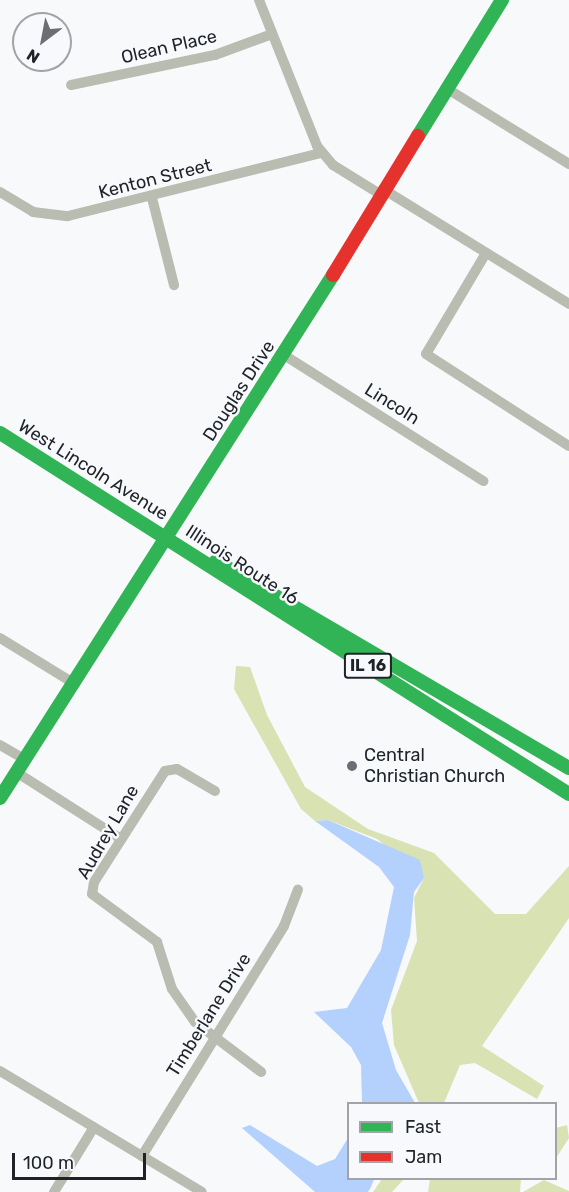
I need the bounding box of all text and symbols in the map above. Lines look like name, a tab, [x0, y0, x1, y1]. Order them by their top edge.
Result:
north arrow	[12, 12, 72, 72]
street label: Olean Place	[119, 25, 219, 69]
text: N	[23, 45, 43, 67]
street label: Kenton Street	[96, 155, 214, 203]
street label: Douglas Drive	[198, 337, 280, 445]
street label: Lincoln	[360, 379, 424, 429]
street label: West Lincoln Avenue	[14, 415, 172, 525]
street label: Illinois Route 16	[182, 521, 302, 609]
road number: IL 16	[342, 653, 394, 679]
place label: Central Christian Church	[364, 745, 505, 788]
marker: Central Christian Church	[345, 759, 359, 773]
street label: Audrey Lane	[72, 781, 144, 883]
street label: Timberlane Drive	[162, 949, 256, 1081]
legend	[347, 1102, 557, 1180]
text: Fast	[405, 1116, 441, 1138]
scale bar	[15, 1141, 148, 1179]
text: Jam	[405, 1146, 442, 1168]
text: 100 m	[23, 1152, 74, 1174]

